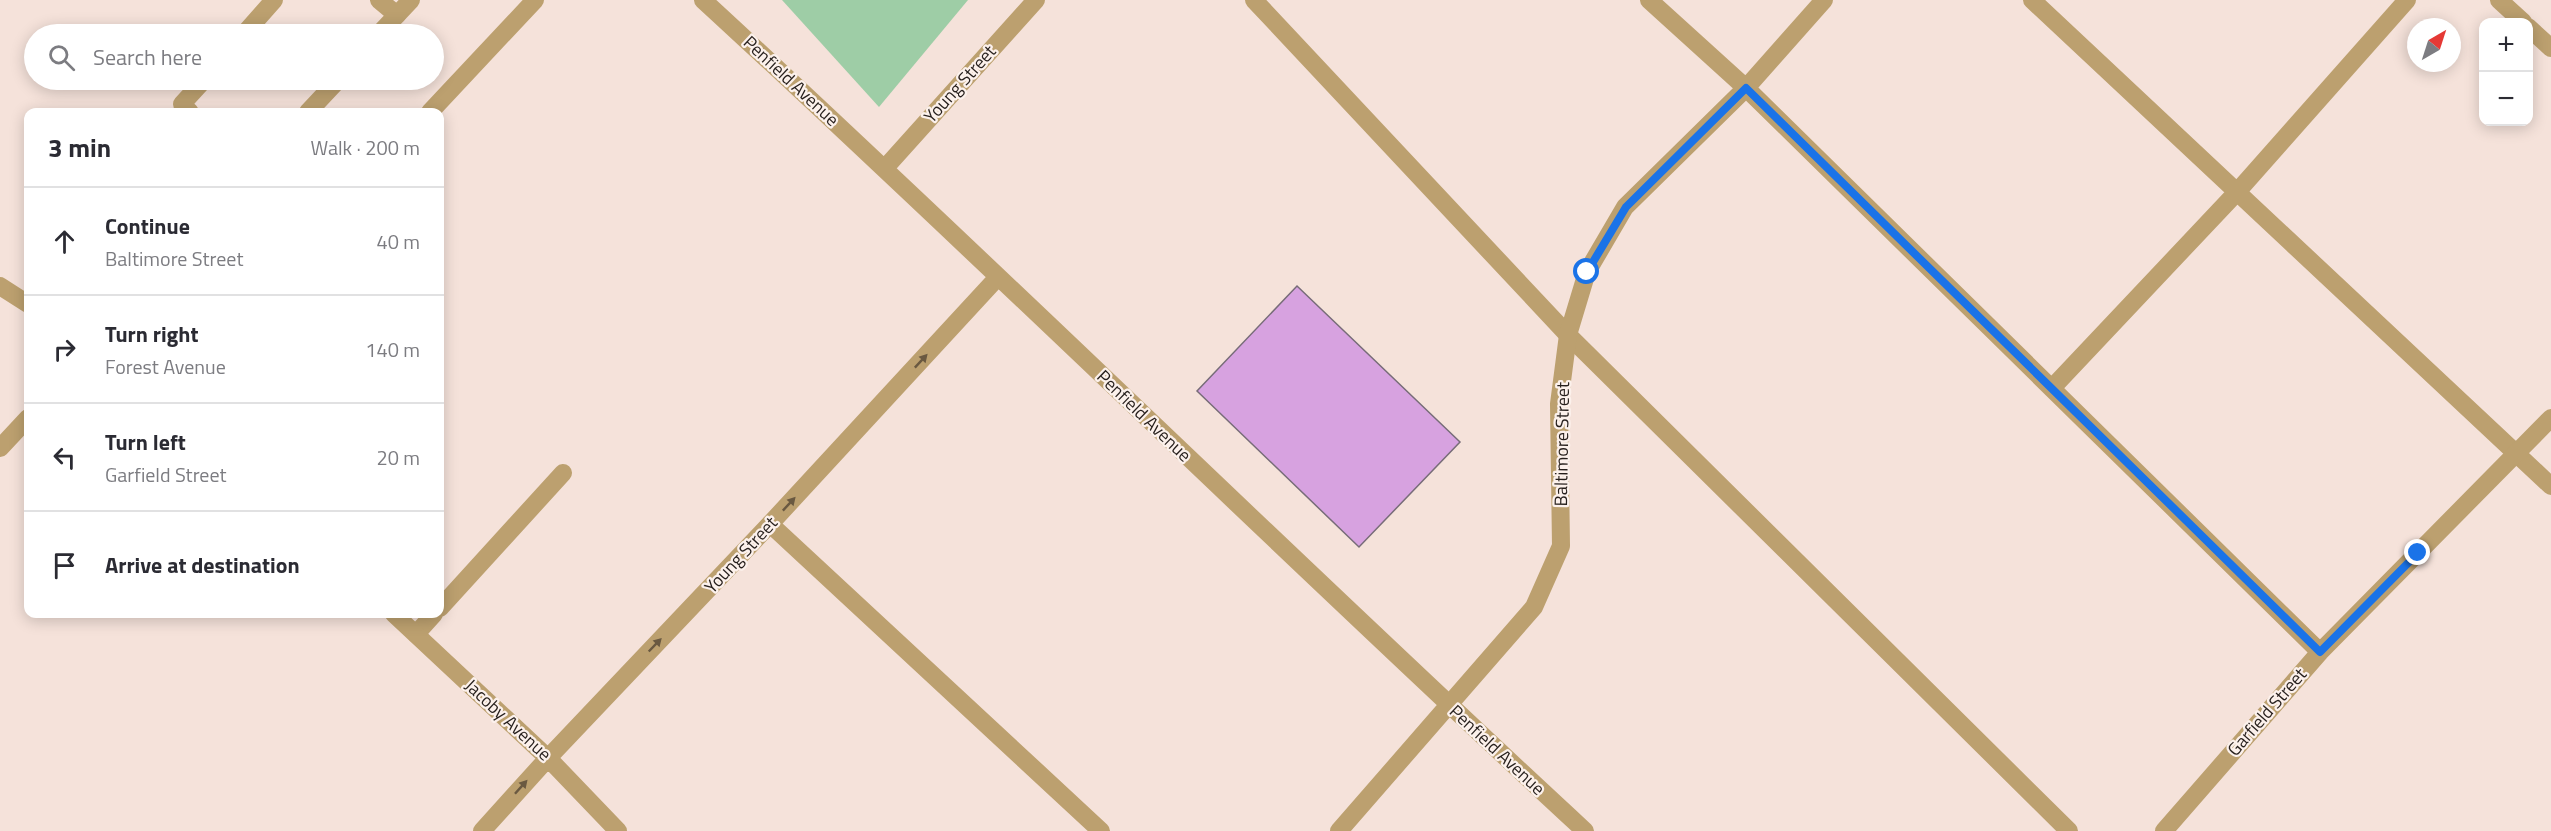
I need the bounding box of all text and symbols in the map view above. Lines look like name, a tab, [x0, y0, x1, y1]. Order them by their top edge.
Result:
north arrow	[2407, 18, 2461, 72]
map controls	[2479, 18, 2533, 126]
button: +	[2479, 18, 2533, 72]
search box	[24, 24, 444, 90]
street label: Penfield Avenue	[737, 29, 845, 132]
street label: Young Street	[917, 38, 1002, 129]
text: Search here	[93, 40, 202, 74]
icon: search	[45, 41, 78, 74]
button: −	[2479, 72, 2533, 126]
text: 3 min	[48, 128, 111, 167]
text: Walk · 200 m	[311, 132, 420, 163]
text: Continue	[105, 209, 190, 243]
icon: ahead	[48, 225, 81, 258]
text: 40 m	[376, 226, 420, 257]
text: Baltimore Street	[105, 243, 243, 274]
route start	[1573, 258, 1599, 284]
text: Turn right	[105, 317, 199, 351]
icon: right	[48, 333, 81, 366]
text: 140 m	[365, 334, 420, 365]
text: Forest Avenue	[105, 351, 226, 382]
one-way arrow	[914, 353, 928, 368]
street label: Penfield Avenue	[1091, 363, 1198, 468]
street label: Baltimore Street	[1547, 381, 1576, 507]
text: Turn left	[105, 425, 186, 459]
icon: left	[48, 441, 81, 474]
text: 20 m	[376, 442, 420, 473]
text: Garfield Street	[105, 459, 227, 490]
one-way arrow	[782, 497, 795, 512]
street label: Young Street	[698, 510, 784, 599]
route end	[2404, 539, 2430, 565]
text: Arrive at destination	[105, 548, 300, 582]
icon: arrive	[48, 549, 81, 582]
one-way arrow	[647, 639, 661, 653]
street label: Garfield Street	[2221, 661, 2313, 762]
street label: Jacoby Avenue	[459, 672, 558, 767]
street label: Penfield Avenue	[1443, 698, 1551, 801]
one-way arrow	[514, 780, 528, 795]

